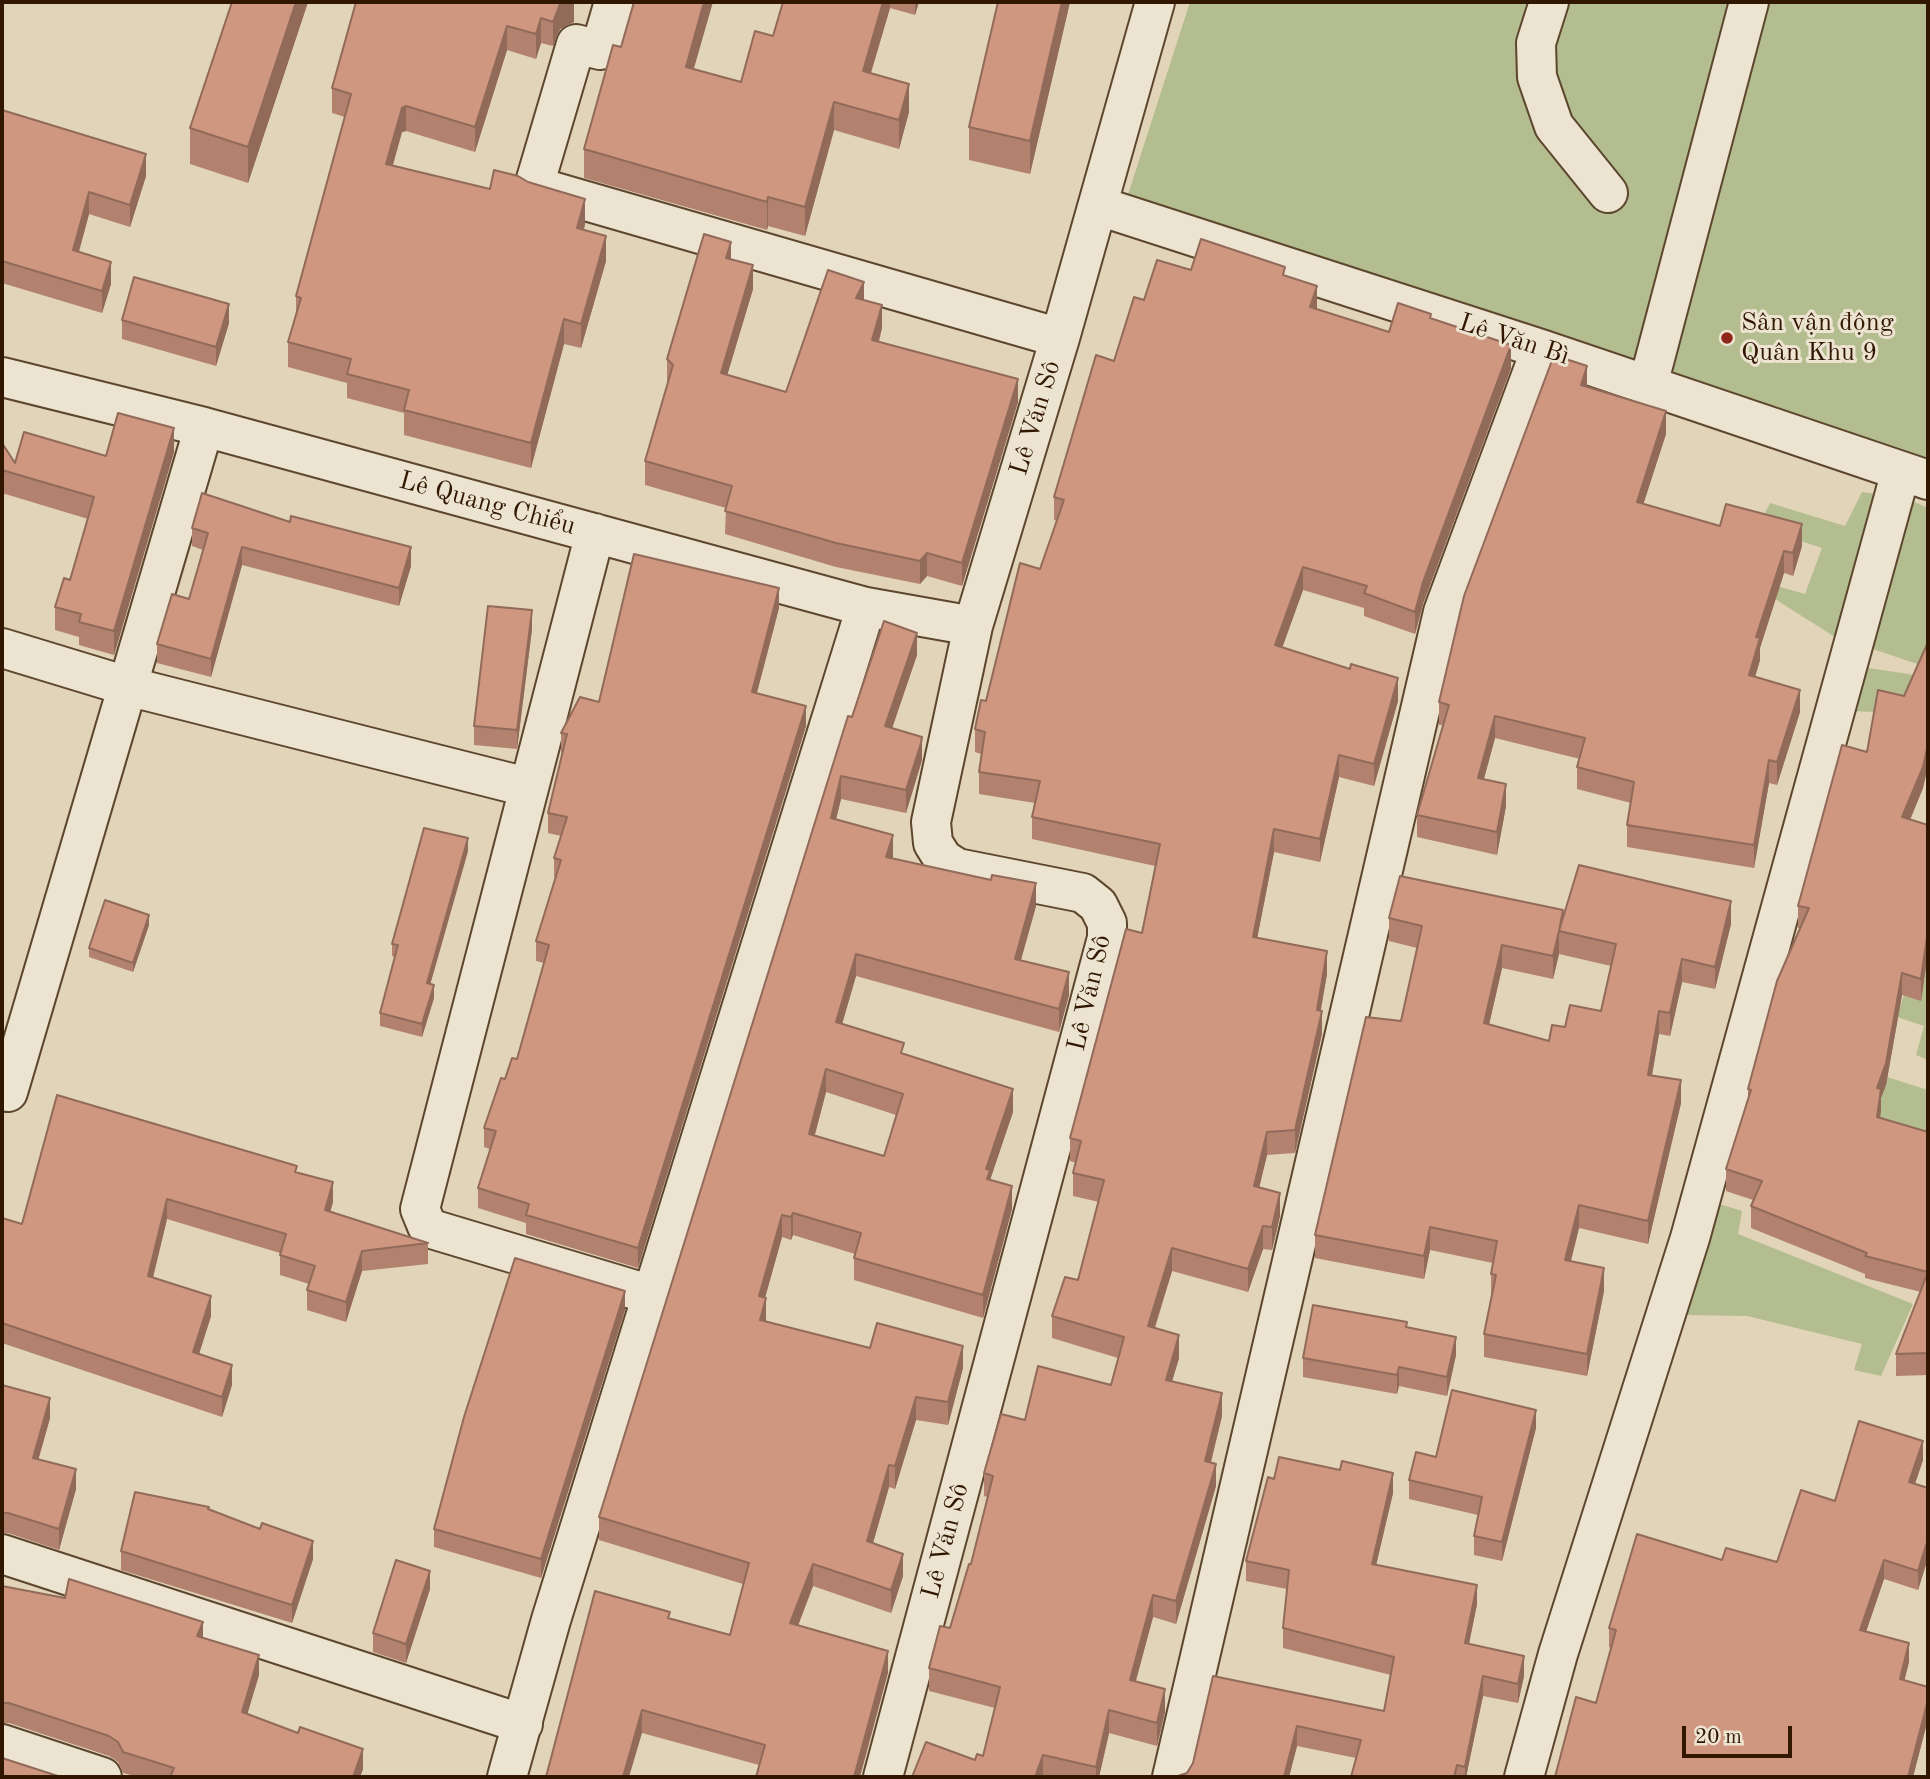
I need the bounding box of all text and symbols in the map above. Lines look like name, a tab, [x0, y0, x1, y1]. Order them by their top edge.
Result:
street label: Lê Văn Bì	[1455, 307, 1573, 373]
place label: Sân vận động Quân Khu 9	[1741, 307, 1894, 368]
marker: Sân vận động Quân Khu 9	[1719, 330, 1735, 346]
street label: Lê Văn Sô	[1004, 357, 1068, 479]
street label: Lê Quang Chiểu	[395, 465, 579, 543]
street label: Lê Văn Sô	[1061, 932, 1119, 1054]
street label: Lê Văn Sô	[916, 1480, 976, 1602]
scale bar	[1685, 1712, 1795, 1756]
text: 20 m	[1695, 1727, 1742, 1748]

